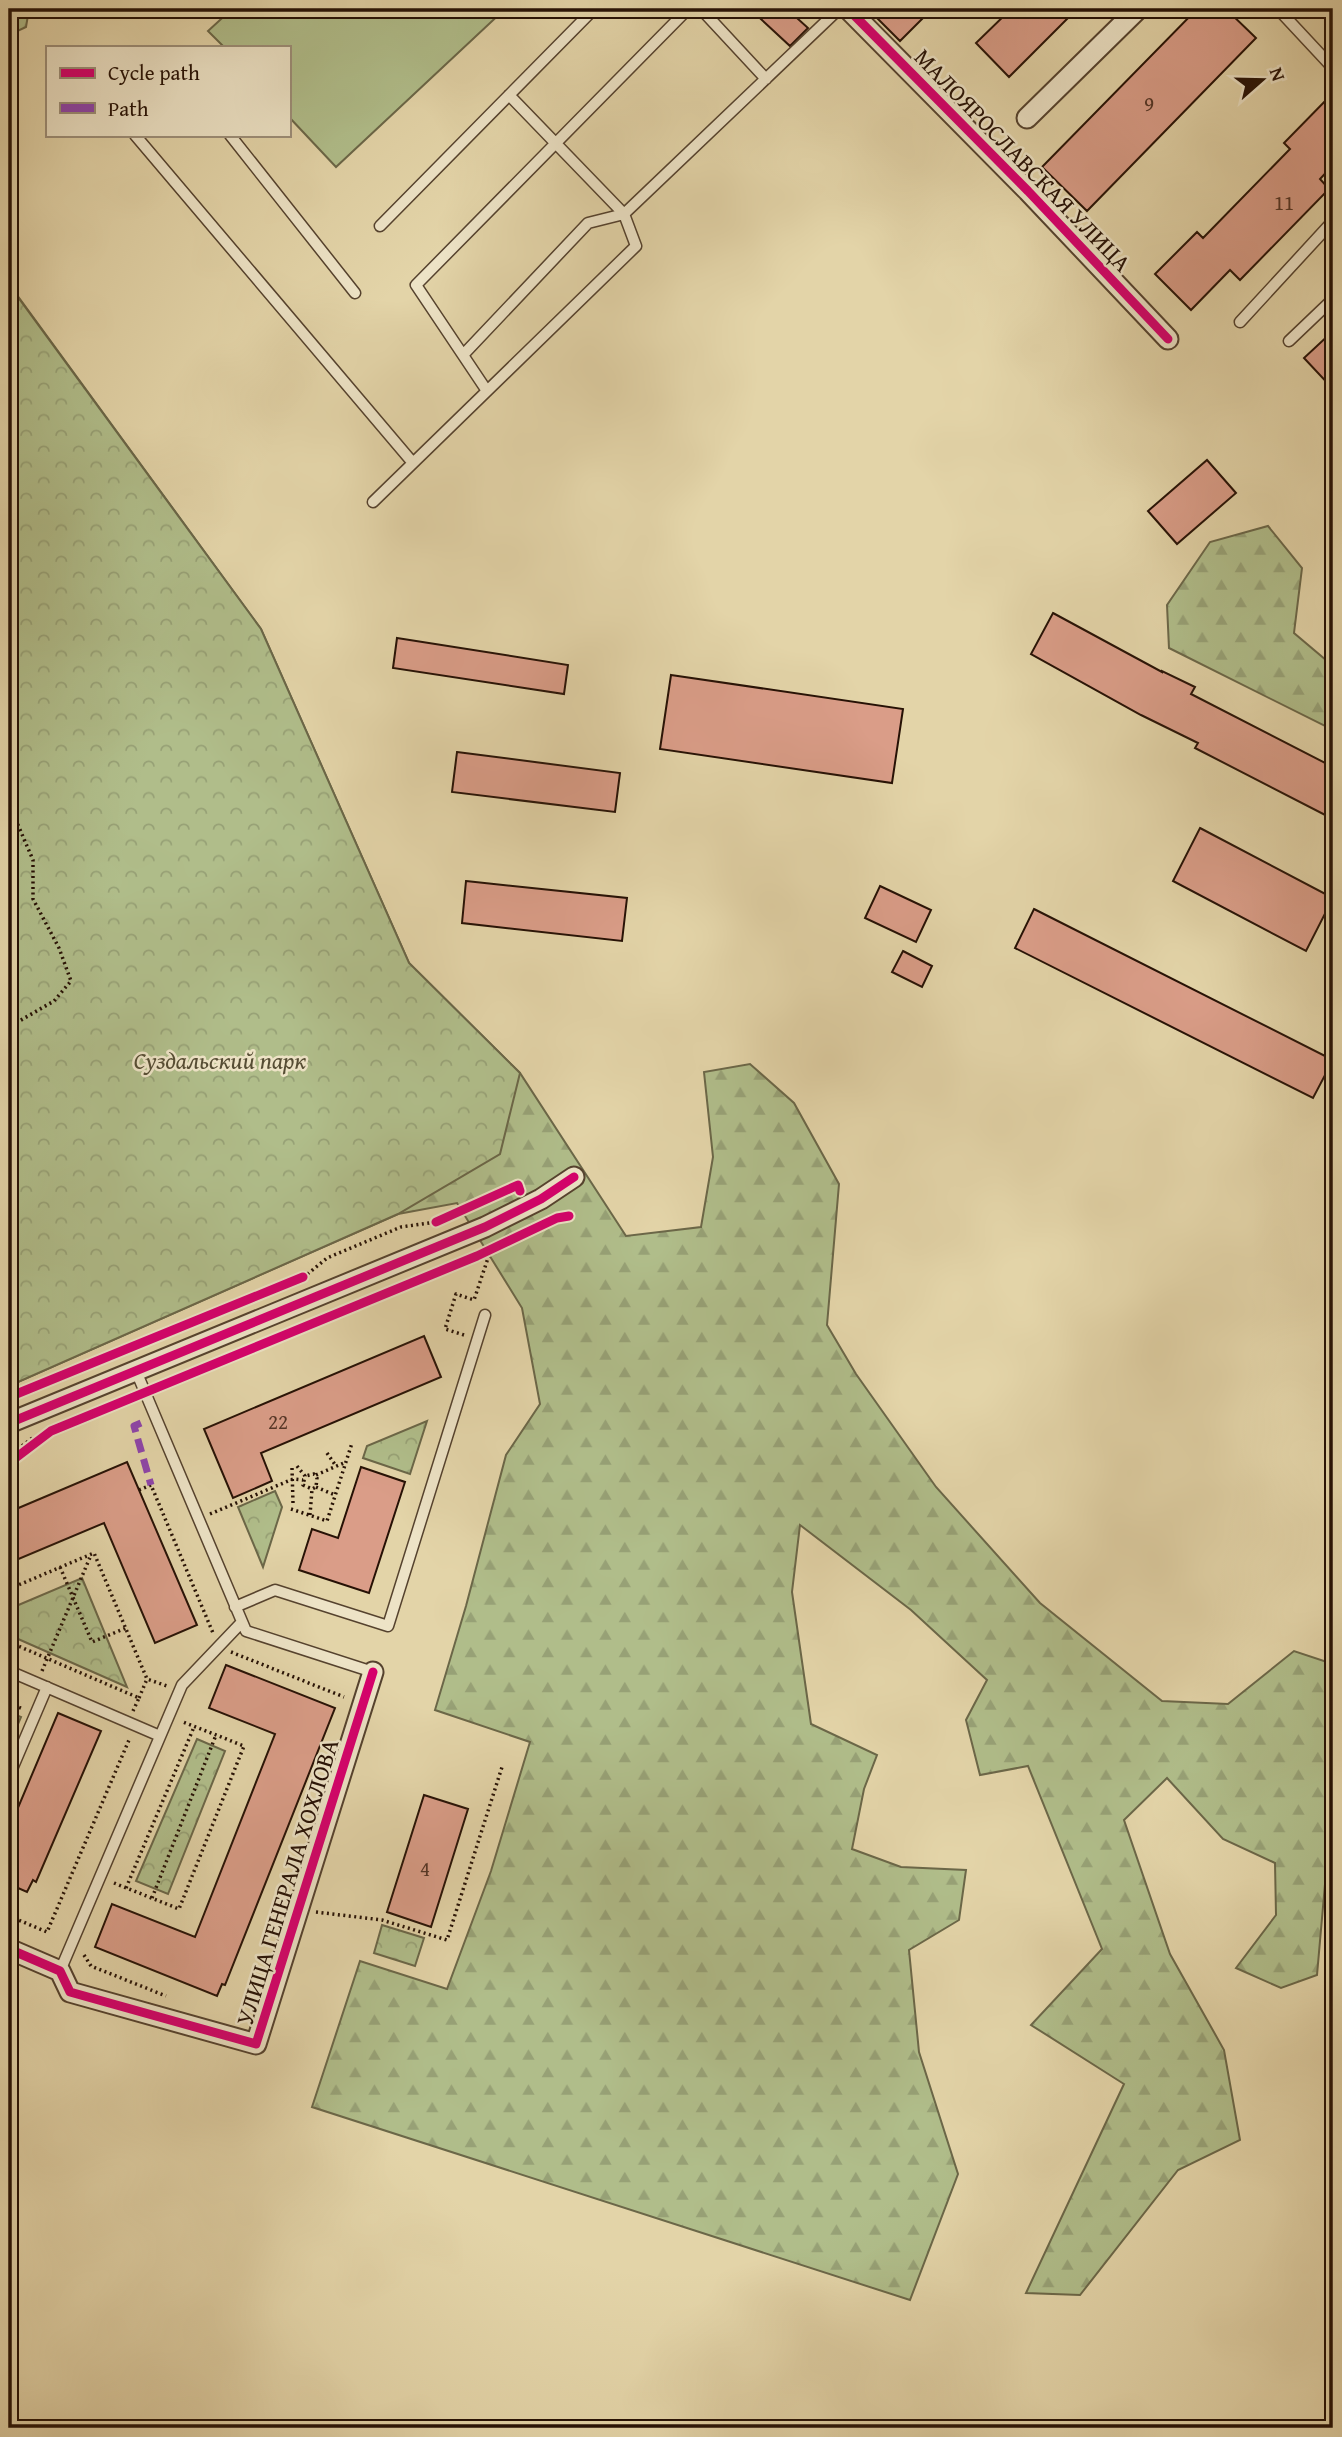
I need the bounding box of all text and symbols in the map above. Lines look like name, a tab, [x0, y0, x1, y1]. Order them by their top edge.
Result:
street label: МАЛОЯРОСЛАВСКАЯ УЛИЦА	[907, 40, 1140, 280]
legend	[46, 46, 290, 136]
north arrow	[1226, 46, 1296, 116]
text: Cycle path	[108, 57, 200, 88]
text: N	[1263, 63, 1293, 85]
house number: 9	[1144, 88, 1154, 119]
text: Path	[108, 93, 149, 124]
house number: 11	[1274, 187, 1294, 218]
park label: Суздальский парк	[134, 1043, 306, 1078]
house number: 22	[268, 1406, 288, 1437]
street label: УЛИЦА ГЕНЕРАЛА ХОХЛОВА	[227, 1734, 347, 2030]
house number: 4	[420, 1853, 430, 1884]

